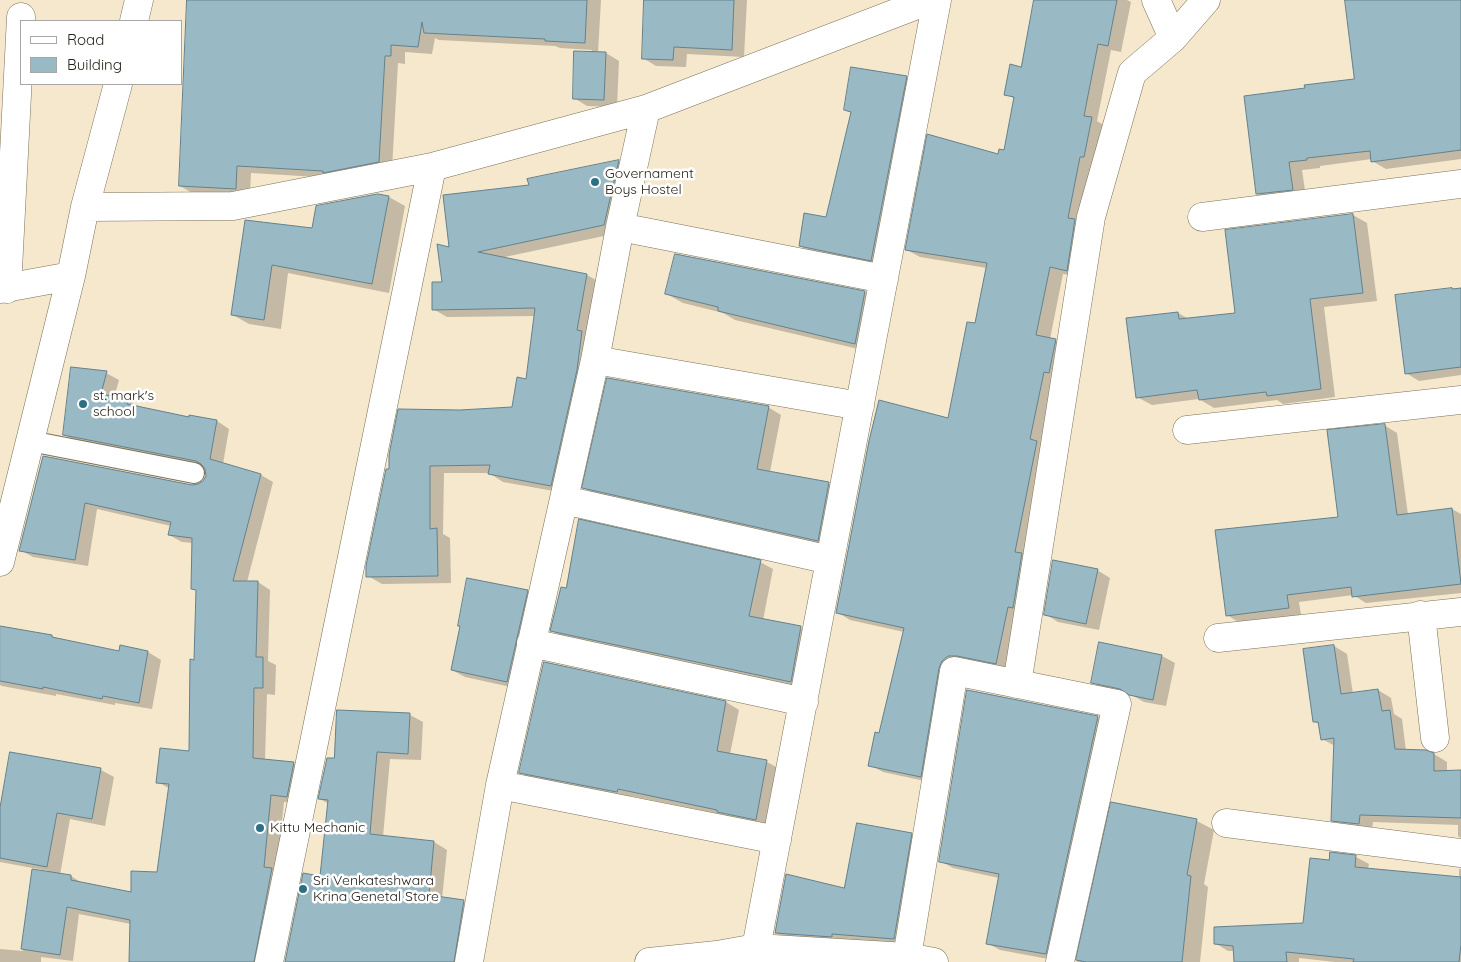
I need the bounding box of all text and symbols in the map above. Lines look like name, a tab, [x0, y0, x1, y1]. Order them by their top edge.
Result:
legend	[20, 20, 182, 85]
text: Road	[67, 30, 104, 49]
text: Building	[67, 55, 122, 74]
place label: Governament Boys Hostel	[605, 166, 694, 198]
marker: Governament Boys Hostel	[589, 176, 601, 188]
place label: st. mark's school	[93, 388, 154, 421]
marker: st. mark's school	[77, 398, 89, 410]
place label: Kittu Mechanic	[270, 820, 365, 836]
marker: Kittu Mechanic	[254, 822, 266, 834]
place label: Sri Venkateshwara Krina Genetal Store	[313, 873, 439, 906]
marker: Sri Venkateshwara Krina Genetal Store	[297, 883, 309, 895]

